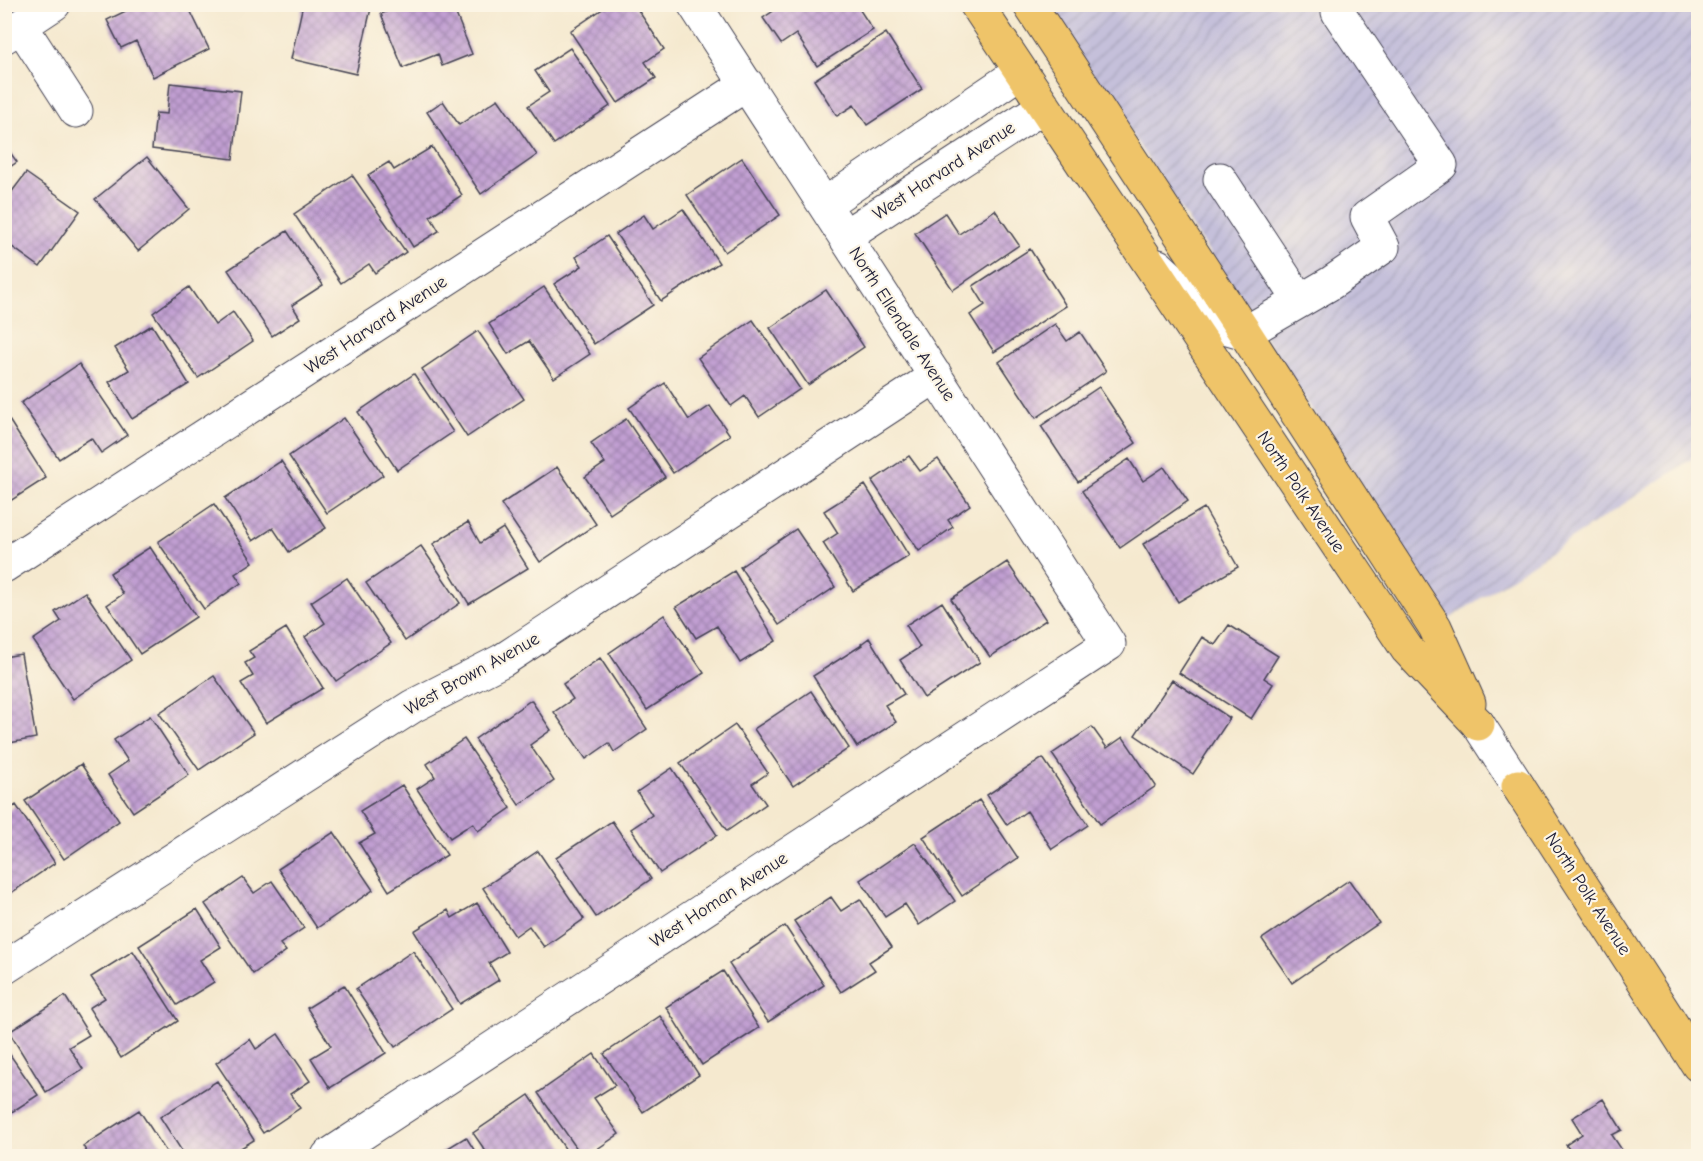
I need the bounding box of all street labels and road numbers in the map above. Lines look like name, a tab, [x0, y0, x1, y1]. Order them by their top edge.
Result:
street label: West Harvard Avenue	[869, 117, 1019, 225]
street label: North Ellendale Avenue	[844, 243, 960, 405]
street label: West Harvard Avenue	[301, 271, 451, 379]
street label: North Polk Avenue	[1253, 427, 1349, 557]
street label: West Brown Avenue	[401, 628, 543, 720]
street label: North Polk Avenue	[1541, 829, 1635, 959]
street label: West Homan Avenue	[646, 848, 792, 952]

